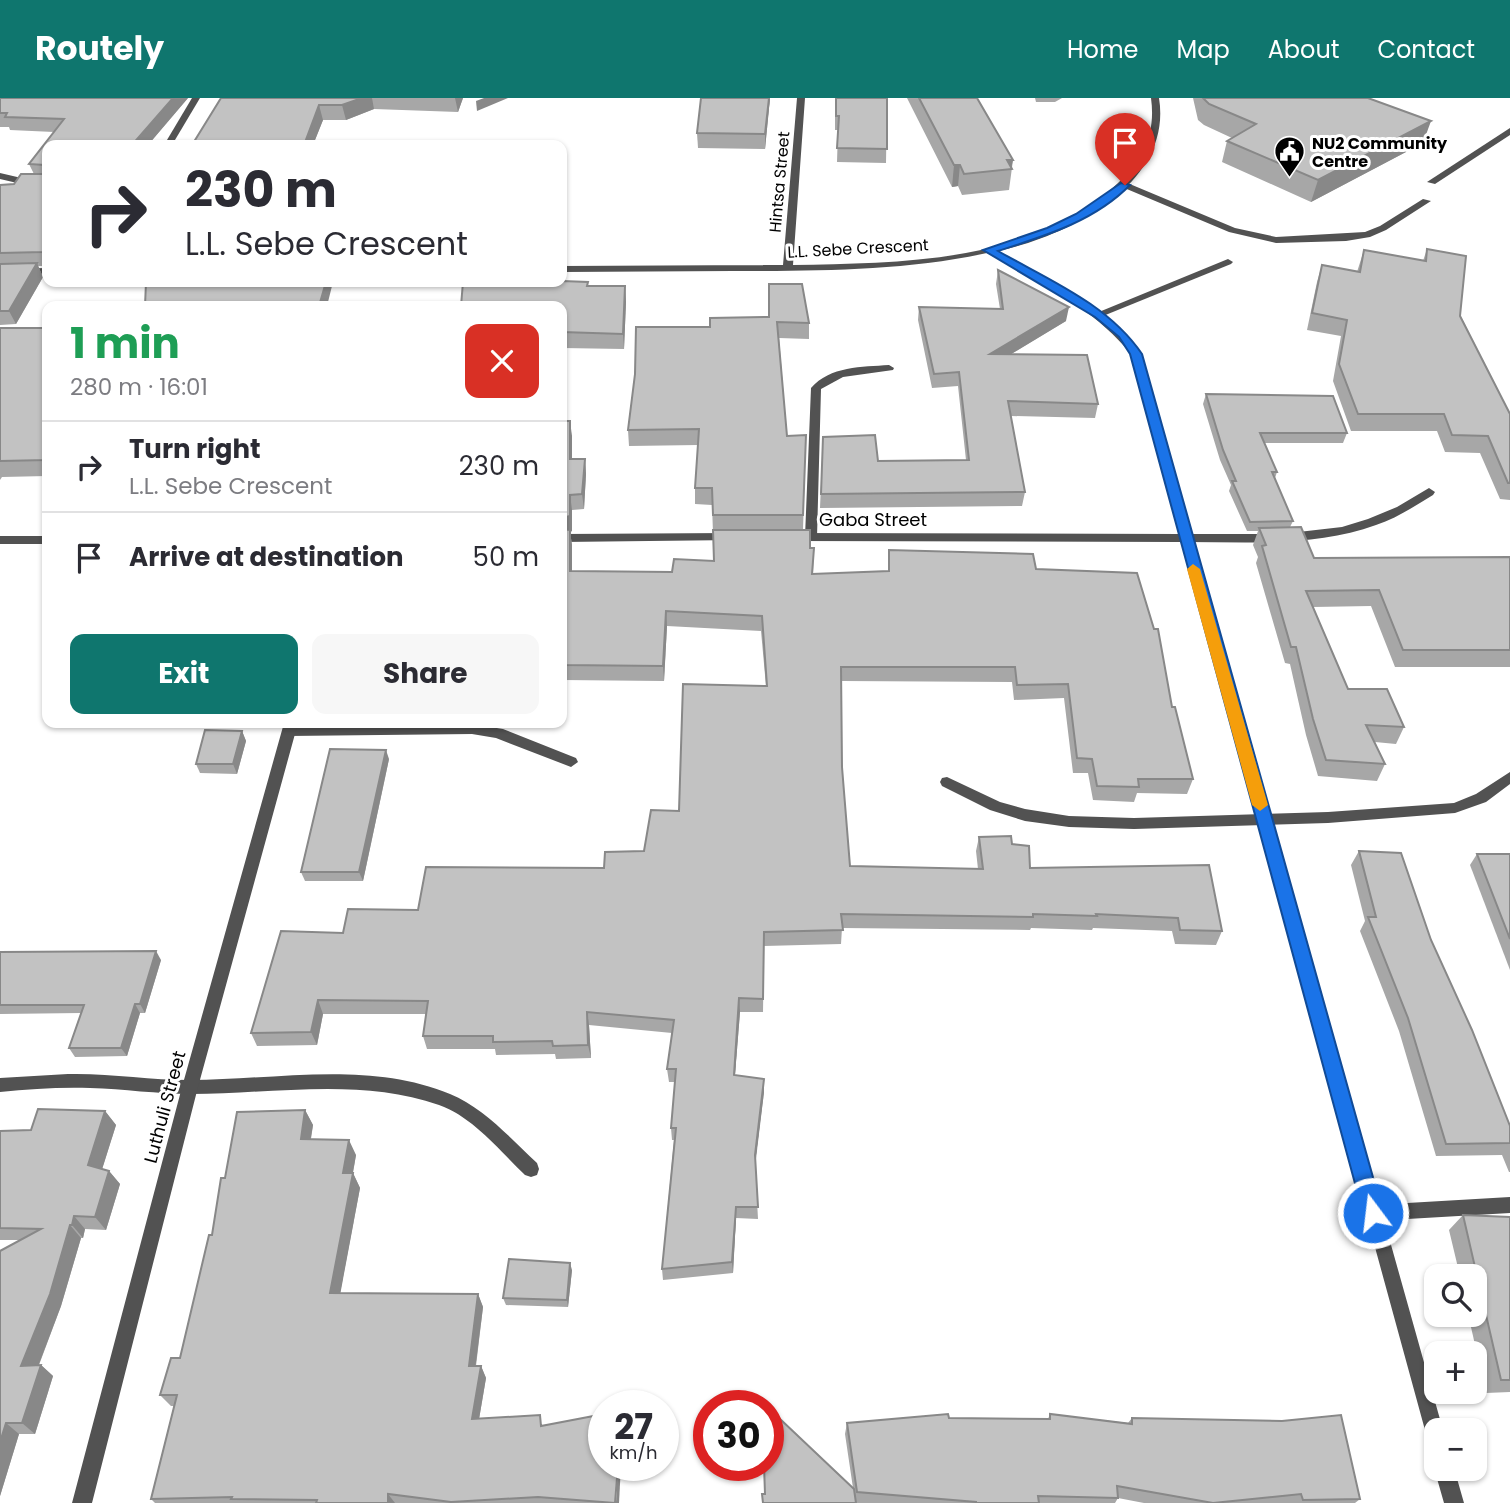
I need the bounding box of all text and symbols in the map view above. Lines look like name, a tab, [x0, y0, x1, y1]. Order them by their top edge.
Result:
text: Routely	[35, 25, 164, 72]
text: Home	[1067, 33, 1139, 66]
text: Map	[1177, 33, 1230, 66]
text: About	[1268, 33, 1339, 66]
text: Contact	[1377, 33, 1475, 66]
pin	[1095, 113, 1155, 185]
icon: arrive	[1106, 124, 1144, 162]
street label: Hintsa Street	[764, 130, 795, 234]
place label: NU2 Community Centre	[1312, 132, 1448, 173]
public building icon: NU2 Community Centre	[1272, 135, 1306, 179]
text: 230 m	[185, 156, 337, 224]
icon: right	[70, 168, 161, 259]
text: L.L. Sebe Crescent	[185, 221, 468, 266]
street label: L.L. Sebe Crescent	[787, 233, 929, 264]
text: 1 min	[70, 314, 180, 373]
button: close	[465, 324, 539, 398]
text: 280 m · 16:01	[70, 371, 208, 403]
text: Turn right	[129, 431, 261, 467]
icon: right	[70, 448, 108, 486]
text: 230 m	[459, 448, 539, 484]
text: L.L. Sebe Crescent	[129, 470, 332, 502]
street label: Gaba Street	[819, 507, 927, 532]
icon: arrive	[70, 539, 108, 577]
text: Arrive at destination	[129, 539, 404, 575]
text: 50 m	[473, 539, 539, 575]
button: Exit	[70, 634, 298, 714]
button: Share	[312, 634, 539, 714]
street label: Luthuli Street	[138, 1048, 192, 1166]
position arrow	[1336, 1176, 1410, 1250]
map controls	[1424, 1264, 1487, 1481]
button: search	[1424, 1264, 1487, 1327]
button: +	[1424, 1341, 1487, 1404]
speed limit sign: 30	[693, 1390, 784, 1481]
text: 27	[614, 1402, 653, 1451]
button: −	[1424, 1418, 1487, 1481]
text: km/h	[610, 1440, 657, 1465]

